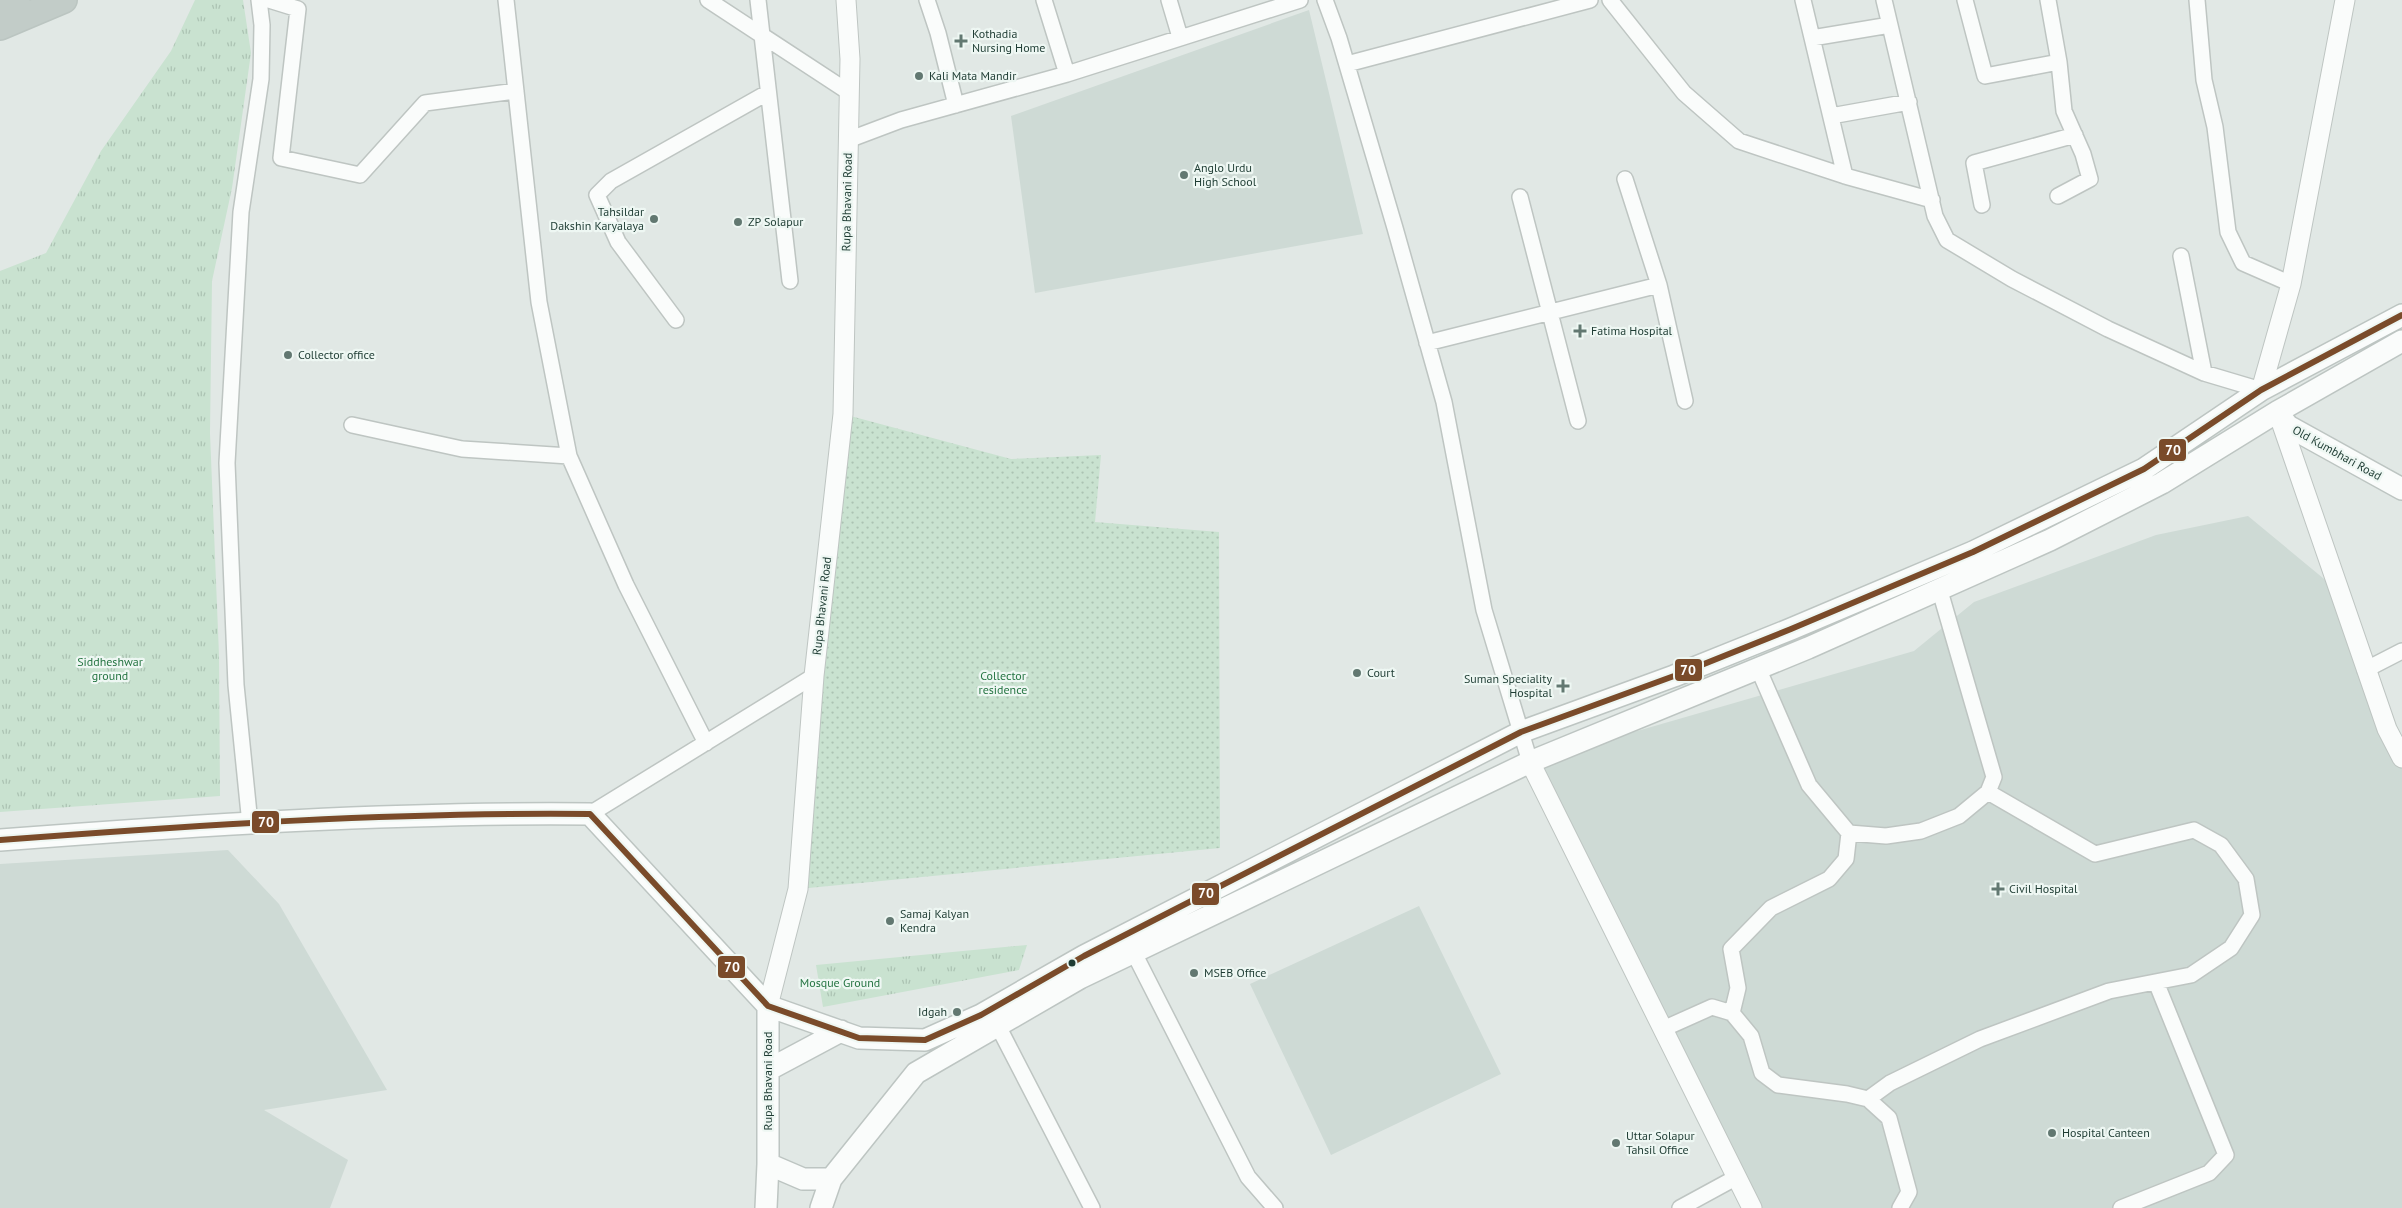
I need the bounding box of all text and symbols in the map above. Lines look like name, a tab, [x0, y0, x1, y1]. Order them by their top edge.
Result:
place label: Kothadia Nursing Home	[972, 26, 1045, 55]
marker: Kothadia Nursing Home	[954, 34, 968, 48]
place label: Kali Mata Mandir	[929, 68, 1016, 83]
marker: Kali Mata Mandir	[913, 70, 925, 82]
street label: Rupa Bhavani Road	[838, 152, 855, 252]
place label: Anglo Urdu High School	[1194, 160, 1257, 189]
marker: Anglo Urdu High School	[1178, 169, 1190, 181]
place label: Tahsildar Dakshin Karyalaya	[550, 204, 644, 233]
marker: Tahsildar Dakshin Karyalaya	[648, 213, 660, 225]
place label: ZP Solapur	[748, 214, 803, 229]
marker: ZP Solapur	[732, 216, 744, 228]
place label: Fatima Hospital	[1591, 323, 1673, 338]
marker: Fatima Hospital	[1573, 324, 1587, 338]
place label: Collector office	[298, 347, 375, 362]
marker: Collector office	[282, 349, 294, 361]
street label: Old Kumbhari Road	[2290, 422, 2384, 483]
line badge: 70	[2158, 438, 2187, 462]
text: 70	[2165, 441, 2181, 459]
street label: Rupa Bhavani Road	[809, 556, 834, 656]
park label: Siddheshwar ground	[77, 654, 143, 683]
line badge: 70	[1674, 658, 1703, 682]
text: 70	[1680, 661, 1696, 679]
place label: Court	[1367, 665, 1395, 680]
marker: Court	[1351, 667, 1363, 679]
park label: Collector residence	[979, 668, 1027, 697]
place label: Suman Speciality Hospital	[1464, 671, 1552, 700]
marker: Suman Speciality Hospital	[1556, 679, 1570, 693]
line badge: 70	[251, 810, 280, 834]
text: 70	[258, 813, 274, 831]
place label: Civil Hospital	[2009, 881, 2078, 896]
line badge: 70	[1191, 882, 1220, 906]
marker: Civil Hospital	[1991, 882, 2005, 896]
text: 70	[1198, 884, 1214, 902]
place label: Samaj Kalyan Kendra	[900, 906, 969, 935]
marker: Samaj Kalyan Kendra	[884, 915, 896, 927]
line badge: 70	[717, 955, 746, 979]
text: 70	[724, 958, 740, 976]
unlabelled marker	[1067, 958, 1077, 968]
place label: MSEB Office	[1204, 965, 1266, 980]
marker: MSEB Office	[1188, 967, 1200, 979]
park label: Mosque Ground	[800, 975, 880, 990]
place label: Idgah	[918, 1004, 947, 1019]
marker: Idgah	[951, 1006, 963, 1018]
street label: Rupa Bhavani Road	[760, 1032, 775, 1130]
place label: Hospital Canteen	[2062, 1125, 2150, 1140]
marker: Hospital Canteen	[2046, 1127, 2058, 1139]
place label: Uttar Solapur Tahsil Office	[1626, 1128, 1695, 1157]
marker: Uttar Solapur Tahsil Office	[1610, 1137, 1622, 1149]

